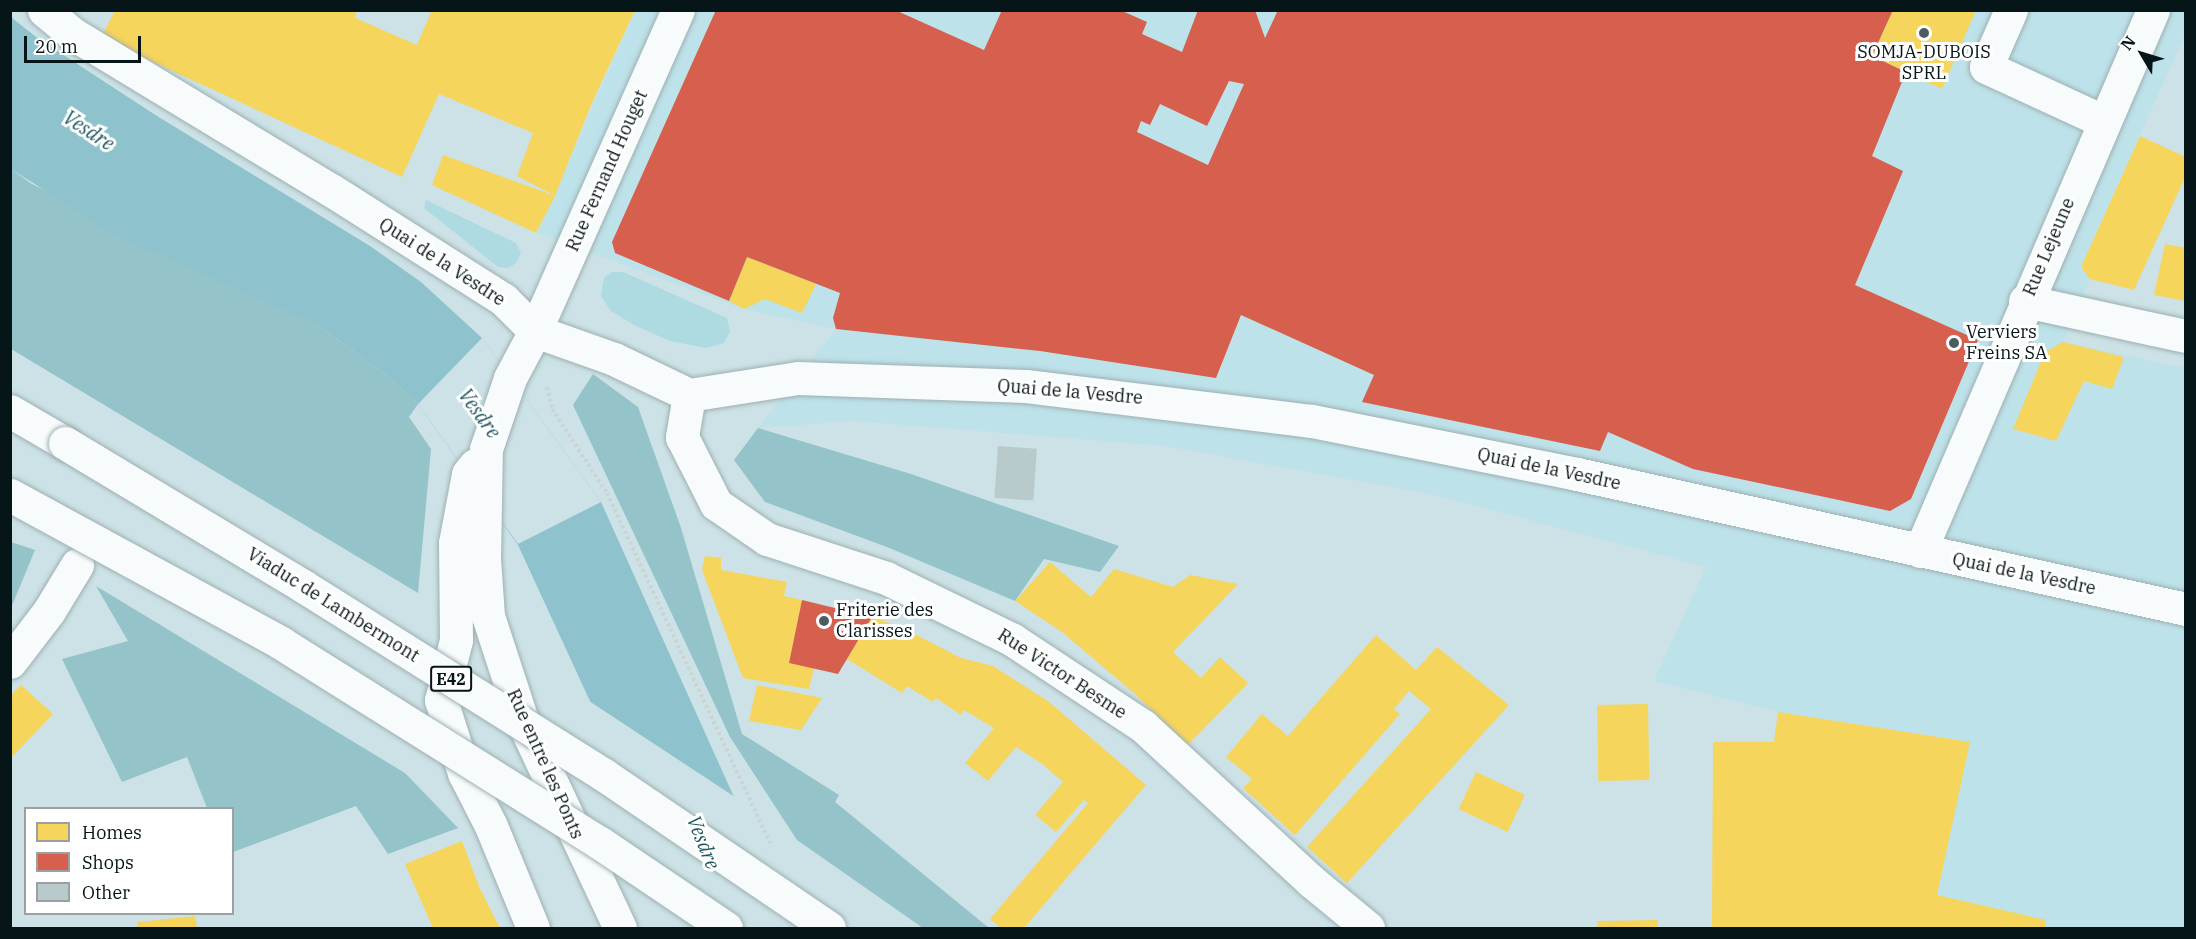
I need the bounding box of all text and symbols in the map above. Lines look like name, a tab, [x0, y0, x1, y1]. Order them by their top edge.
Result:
scale bar	[27, 24, 144, 62]
north arrow	[2112, 24, 2172, 84]
marker: SOMJA-DUBOIS SPRL	[1917, 26, 1931, 40]
text: N	[2116, 32, 2140, 54]
text: 20 m	[35, 35, 78, 58]
place label: SOMJA-DUBOIS SPRL	[1857, 42, 1991, 84]
street label: Rue Fernand Houget	[562, 87, 652, 255]
water label: Vesdre	[59, 105, 119, 155]
street label: Rue Lejeune	[2019, 195, 2079, 299]
street label: Quai de la Vesdre	[375, 213, 509, 311]
place label: Verviers Freins SA	[1966, 322, 2047, 364]
marker: Verviers Freins SA	[1947, 336, 1961, 350]
street label: Quai de la Vesdre	[996, 375, 1144, 409]
water label: Vesdre	[454, 383, 506, 443]
street label: Quai de la Vesdre	[1475, 443, 1623, 495]
street label: Viaduc de Lambermont	[243, 543, 423, 667]
street label: Quai de la Vesdre	[1950, 548, 2098, 600]
place label: Friterie des Clarisses	[836, 600, 933, 642]
marker: Friterie des Clarisses	[817, 614, 831, 628]
street label: Rue Victor Besme	[993, 624, 1131, 724]
road number: E42	[430, 666, 472, 692]
street label: Rue entre les Ponts	[502, 686, 588, 842]
legend	[24, 807, 234, 915]
water label: Vesdre	[682, 812, 726, 872]
text: Homes	[82, 821, 142, 844]
text: Shops	[82, 851, 134, 874]
text: Other	[82, 881, 130, 904]

